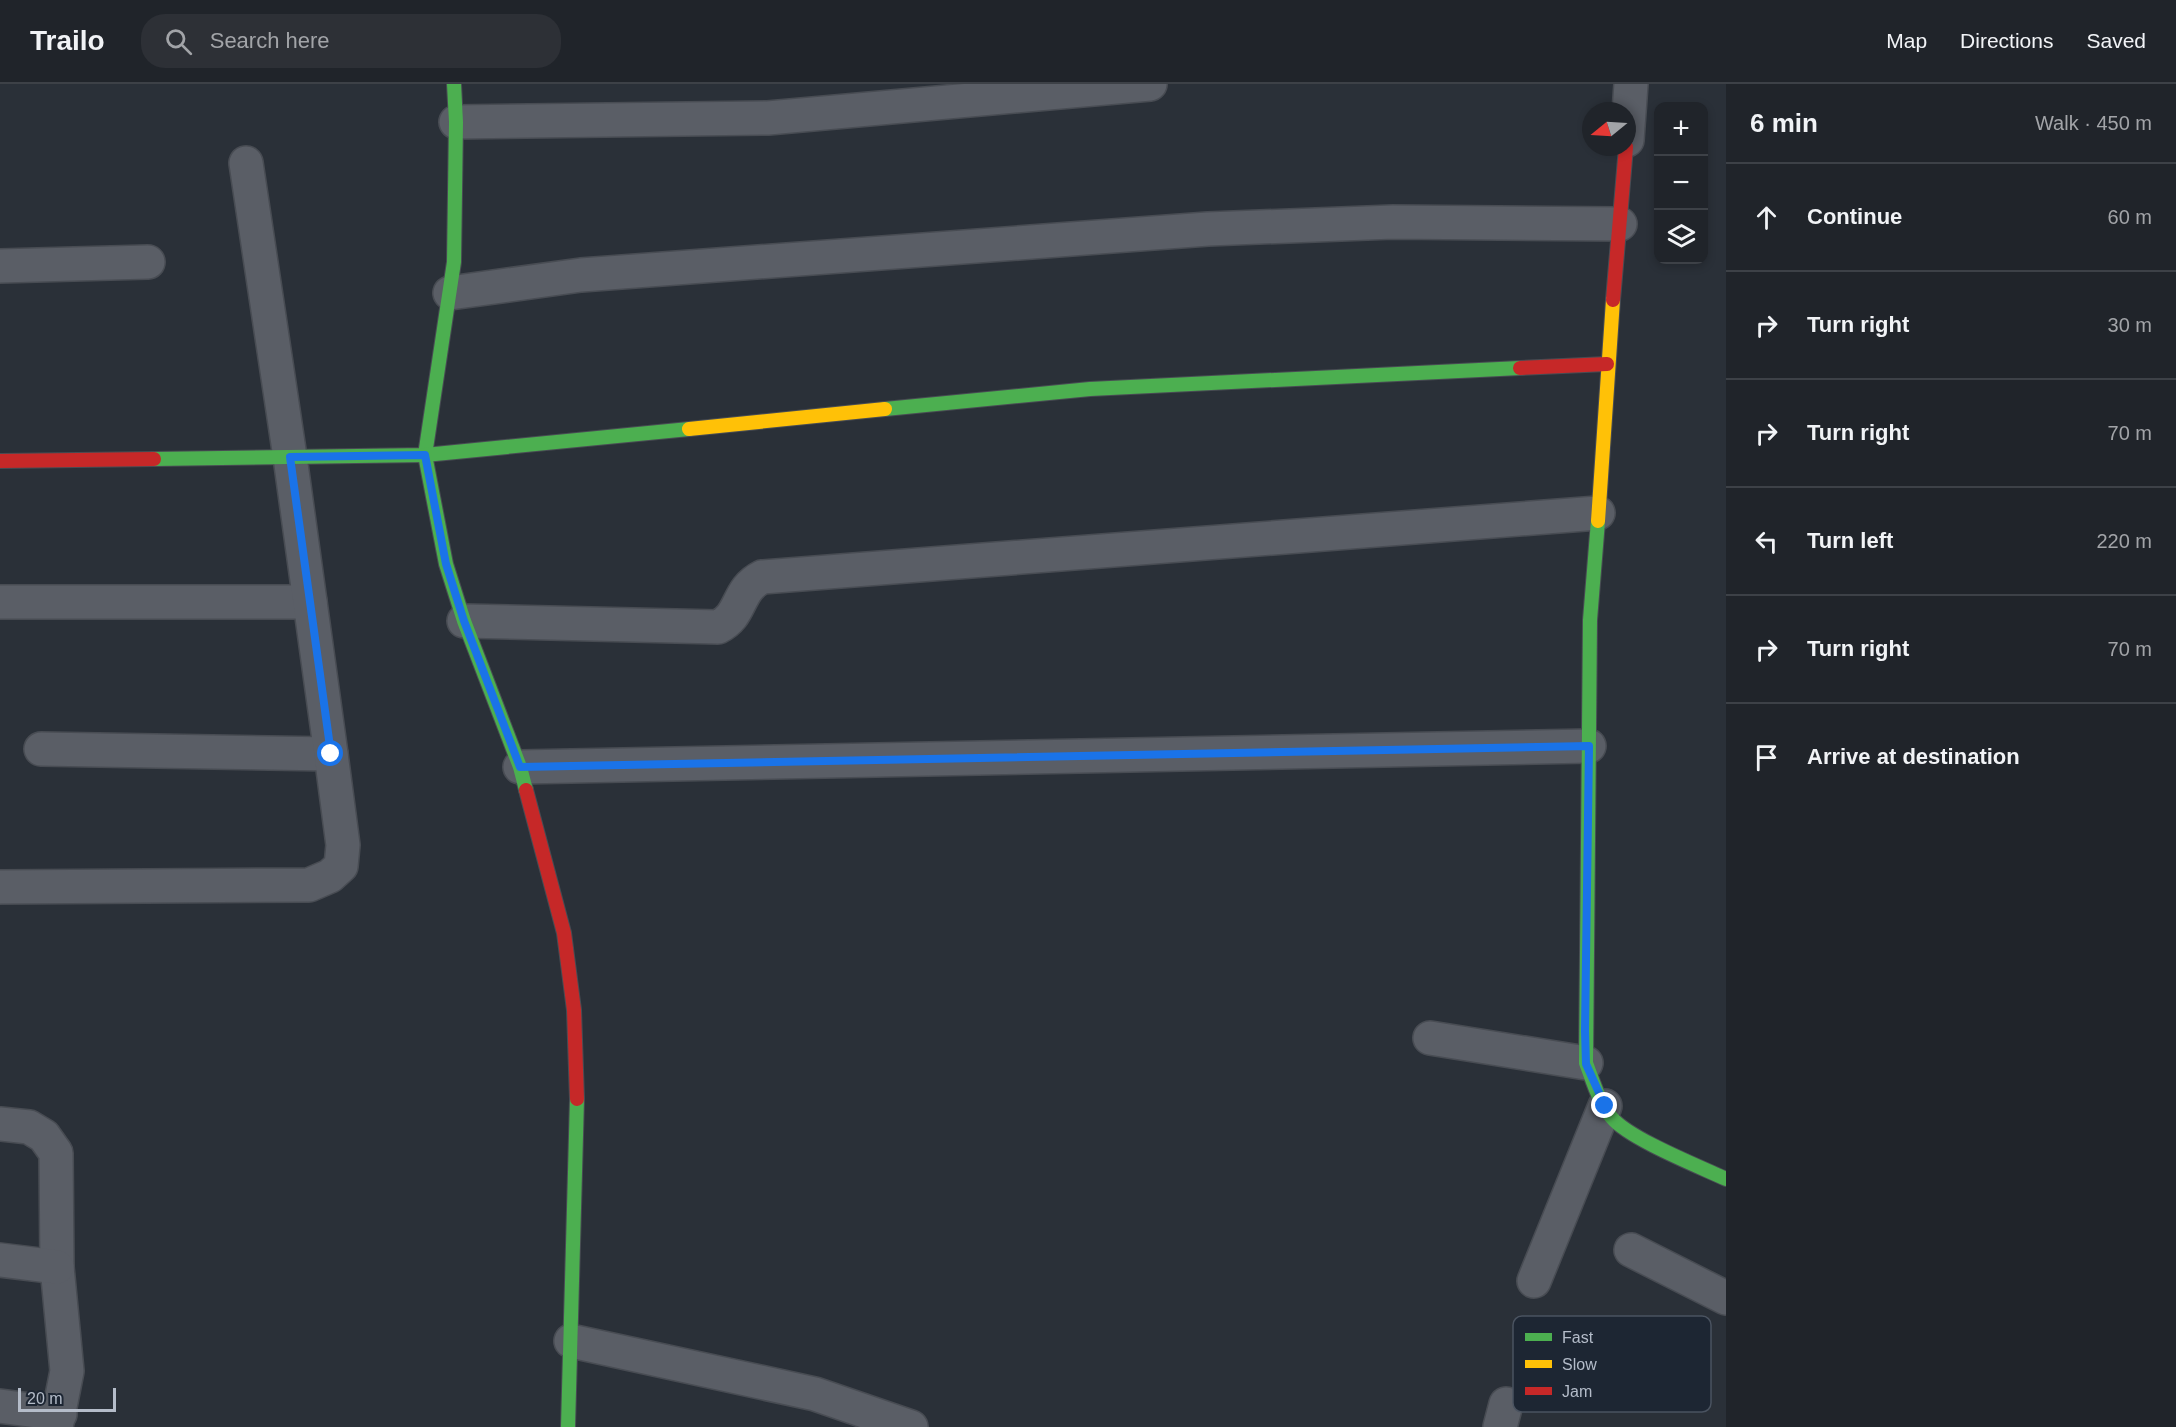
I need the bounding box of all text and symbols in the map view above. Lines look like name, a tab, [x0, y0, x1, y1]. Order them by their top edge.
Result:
search box	[141, 14, 561, 68]
text: Trailo	[30, 25, 105, 56]
icon: search	[162, 25, 195, 58]
text: Search here	[210, 28, 330, 53]
text: Map	[1886, 29, 1927, 52]
text: Directions	[1960, 29, 2053, 52]
text: Saved	[2086, 29, 2146, 52]
north arrow	[1582, 102, 1636, 156]
map controls	[1654, 102, 1708, 264]
button: +	[1654, 102, 1708, 156]
text: 6 min	[1750, 108, 1818, 138]
text: Walk · 450 m	[2035, 112, 2152, 134]
button: −	[1654, 156, 1708, 210]
icon: ahead	[1750, 201, 1783, 234]
text: Continue	[1807, 204, 1902, 229]
text: 60 m	[2108, 206, 2152, 228]
button: layers	[1654, 210, 1708, 264]
icon: right	[1750, 309, 1783, 342]
text: Turn right	[1807, 312, 1909, 337]
text: 30 m	[2108, 314, 2152, 336]
icon: right	[1750, 417, 1783, 450]
text: Turn right	[1807, 420, 1909, 445]
text: 70 m	[2108, 422, 2152, 444]
icon: left	[1750, 525, 1783, 558]
text: Turn left	[1807, 528, 1893, 553]
text: 220 m	[2096, 530, 2152, 552]
icon: right	[1750, 633, 1783, 666]
text: Turn right	[1807, 636, 1909, 661]
text: 70 m	[2108, 638, 2152, 660]
route start	[317, 740, 343, 766]
icon: arrive	[1750, 741, 1783, 774]
text: Arrive at destination	[1807, 744, 2020, 769]
route end	[1591, 1092, 1617, 1118]
legend	[1513, 1316, 1711, 1412]
text: Fast	[1562, 1329, 1594, 1346]
text: Slow	[1562, 1356, 1597, 1373]
text: Jam	[1562, 1383, 1592, 1400]
scale bar	[18, 1385, 116, 1412]
text: 20 m	[27, 1390, 63, 1407]

